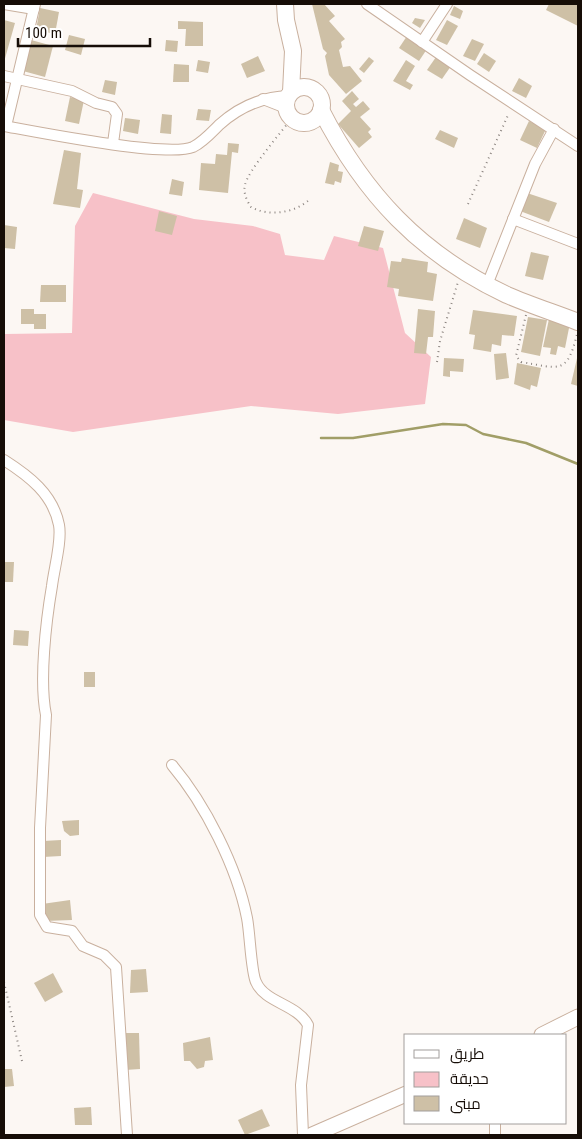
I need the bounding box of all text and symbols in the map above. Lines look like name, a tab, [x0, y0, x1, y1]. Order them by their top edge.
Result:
scale bar	[18, 15, 150, 47]
text: 100 m	[25, 24, 62, 42]
legend	[404, 1034, 567, 1124]
text: طريق	[450, 1045, 484, 1064]
text: حديقة	[450, 1070, 489, 1088]
text: مبنى	[450, 1095, 481, 1114]

